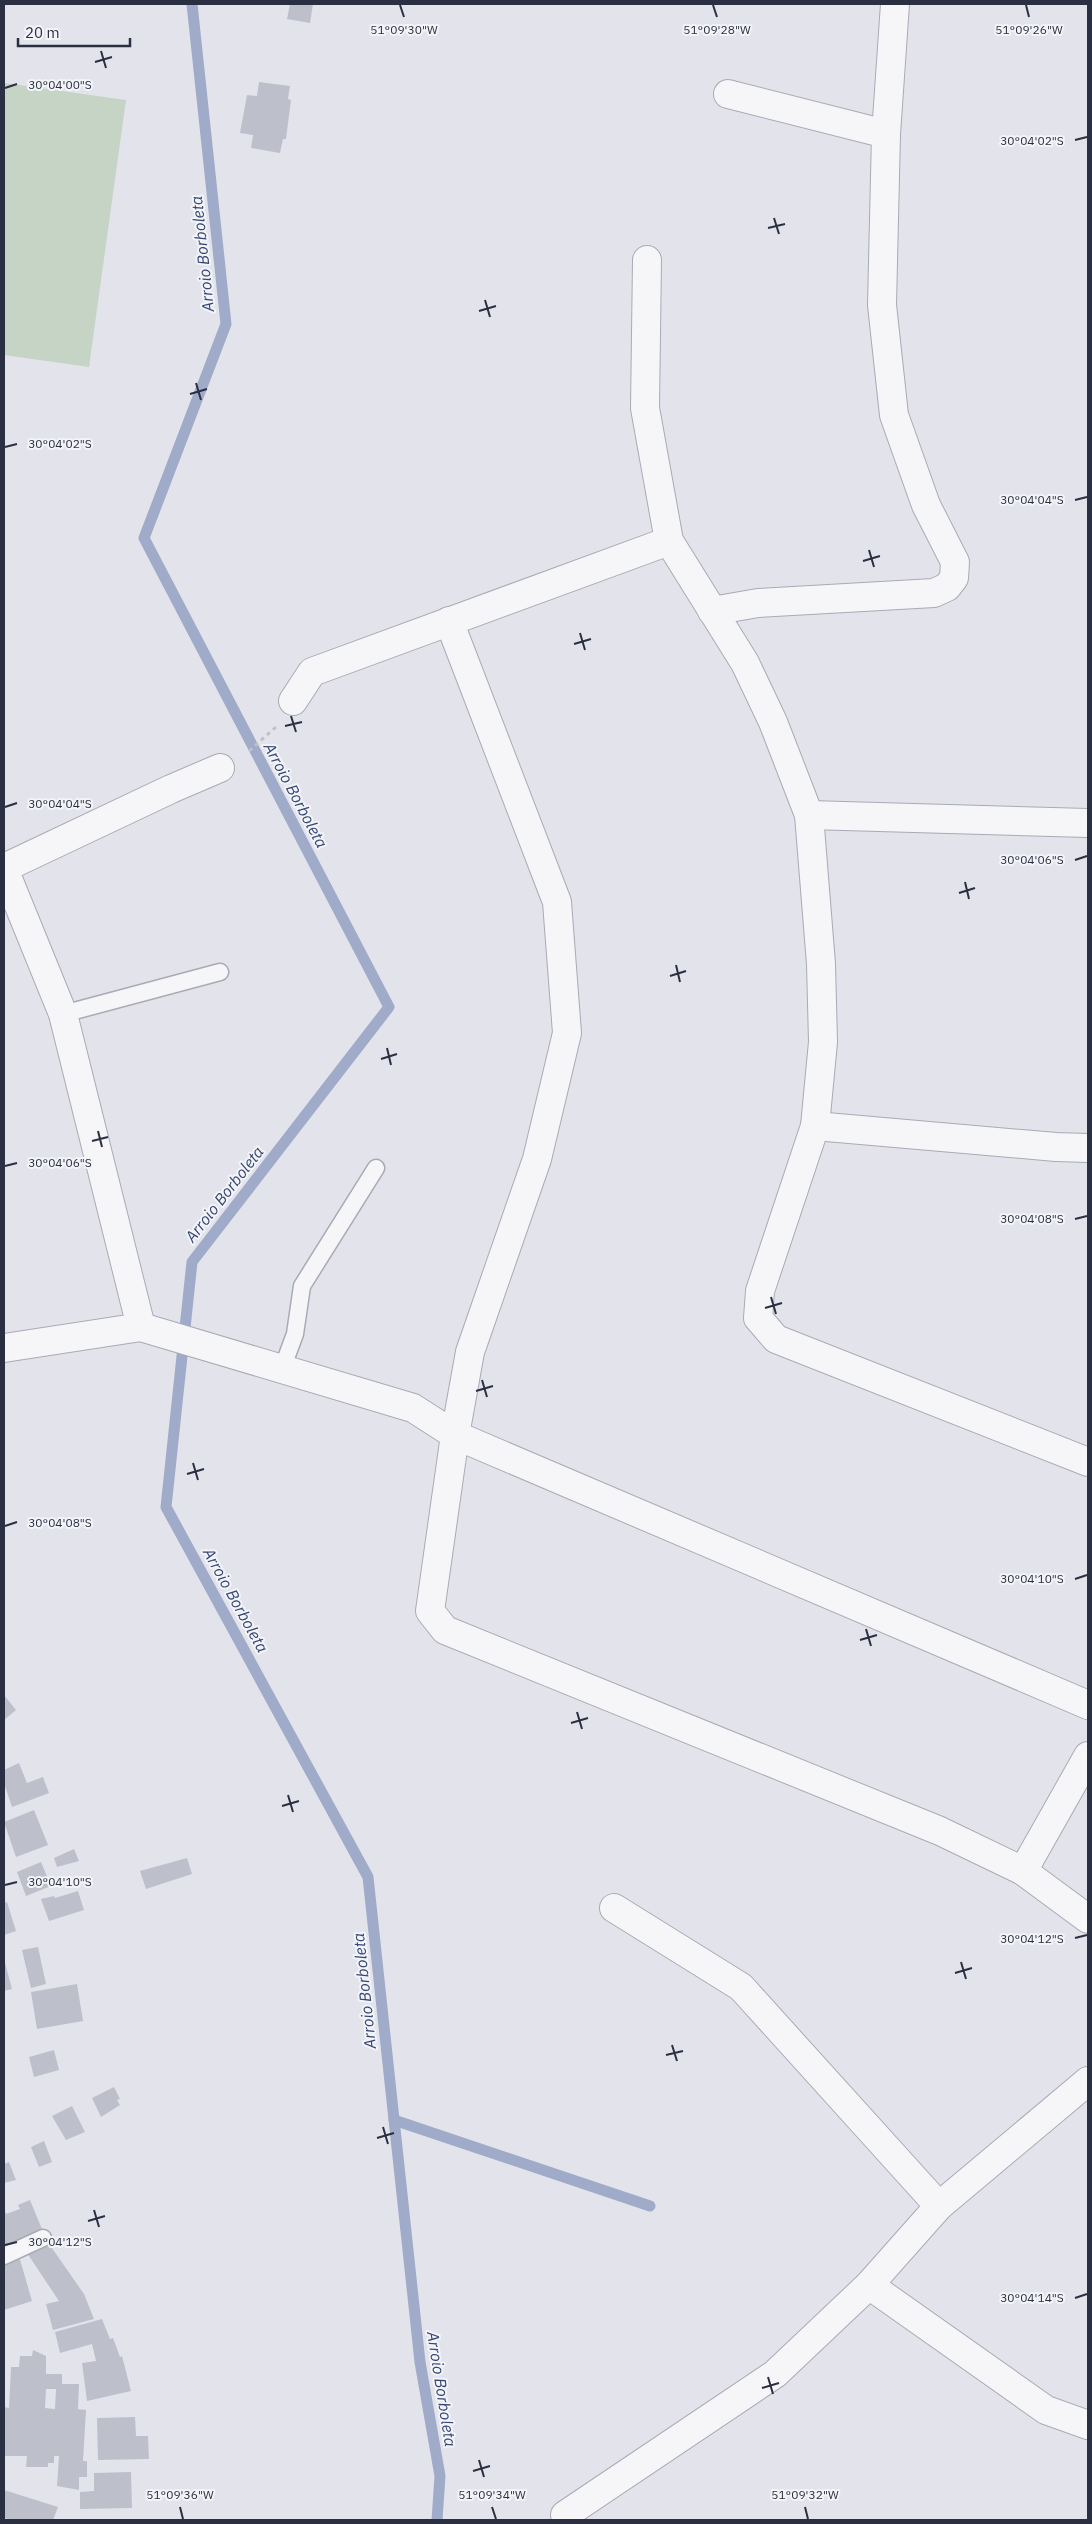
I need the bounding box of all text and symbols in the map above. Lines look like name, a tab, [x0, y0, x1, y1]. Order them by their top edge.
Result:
scale bar	[18, 15, 130, 47]
text: 51°09'30"W	[370, 22, 438, 37]
text: 51°09'28"W	[683, 22, 751, 37]
text: 51°09'26"W	[995, 22, 1063, 37]
text: 20 m	[25, 23, 60, 42]
text: 30°04'00"S	[28, 77, 92, 92]
text: 30°04'02"S	[1000, 133, 1064, 148]
water label: Arroio Borboleta	[186, 195, 218, 314]
text: 30°04'02"S	[28, 436, 92, 451]
text: 30°04'04"S	[1000, 492, 1064, 507]
water label: Arroio Borboleta	[259, 738, 332, 851]
text: 30°04'04"S	[28, 796, 92, 811]
text: 30°04'06"S	[1000, 852, 1064, 867]
water label: Arroio Borboleta	[180, 1142, 268, 1247]
text: 30°04'06"S	[28, 1155, 92, 1170]
text: 30°04'08"S	[1000, 1211, 1064, 1226]
text: 30°04'08"S	[28, 1515, 92, 1530]
water label: Arroio Borboleta	[199, 1543, 273, 1656]
text: 30°04'10"S	[1000, 1571, 1064, 1586]
text: 30°04'10"S	[28, 1874, 92, 1889]
text: 30°04'12"S	[1000, 1931, 1064, 1946]
water label: Arroio Borboleta	[348, 1932, 380, 2051]
text: 30°04'12"S	[28, 2234, 92, 2249]
text: 30°04'14"S	[1000, 2290, 1064, 2305]
water label: Arroio Borboleta	[423, 2329, 461, 2448]
text: 51°09'36"W	[146, 2487, 214, 2502]
text: 51°09'34"W	[458, 2487, 526, 2502]
text: 51°09'32"W	[771, 2487, 839, 2502]

